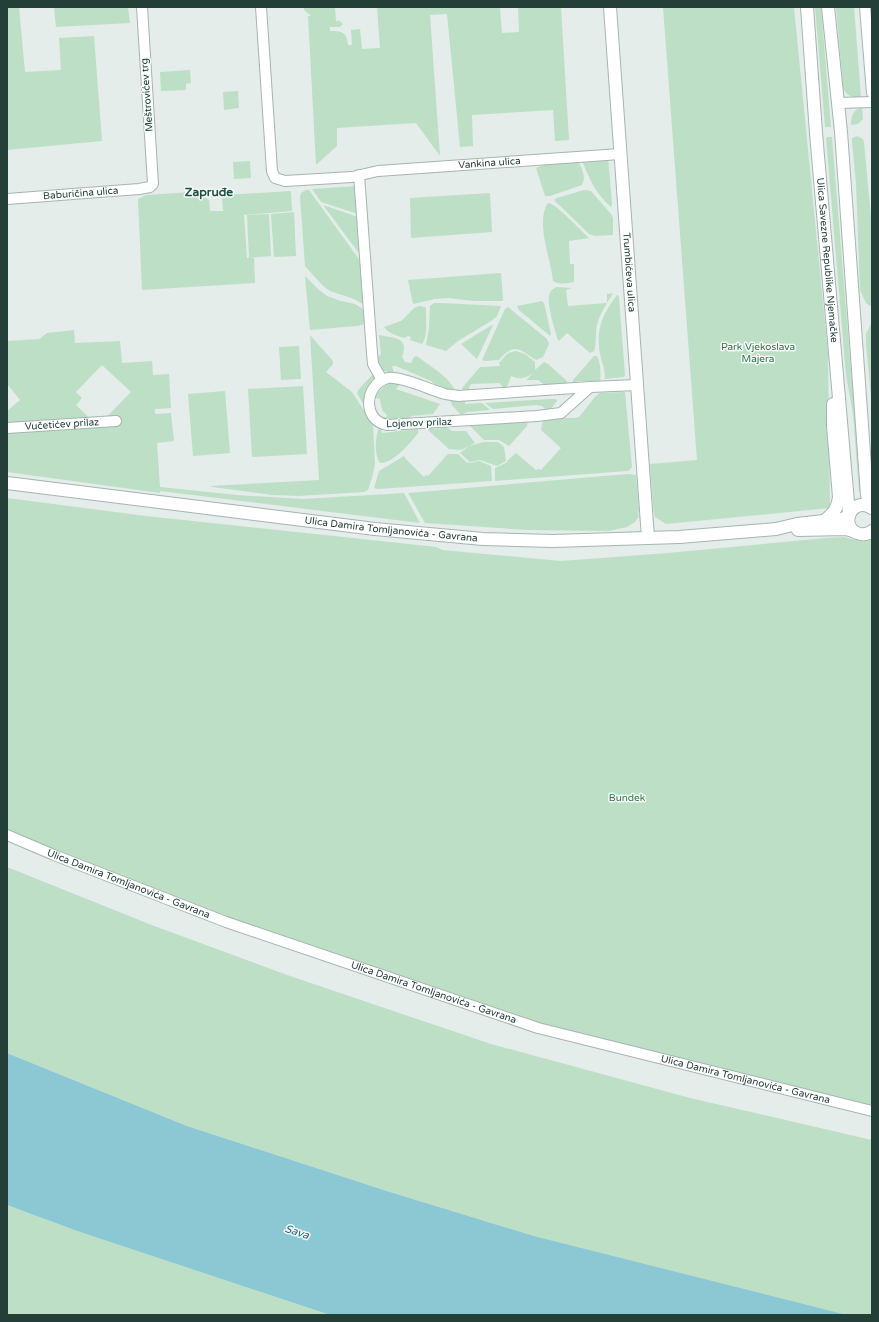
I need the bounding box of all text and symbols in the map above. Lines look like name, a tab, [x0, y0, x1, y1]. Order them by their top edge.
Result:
street label: Meštrovićev trg	[138, 58, 156, 132]
street label: Vankina ulica	[458, 155, 521, 171]
street label: Ulica Savezne Republike Njemačke	[814, 177, 840, 344]
street label: Baburičina ulica	[43, 185, 119, 202]
district label: Zapruđe	[185, 185, 233, 200]
street label: Trumbićeva ulica	[620, 232, 638, 313]
park label: Park Vjekoslava Majera	[721, 341, 795, 365]
street label: Vučetićev prilaz	[24, 416, 99, 433]
street label: Lojenov prilaz	[386, 416, 452, 430]
street label: Ulica Damira Tomljanovića - Gavrana	[304, 514, 478, 544]
park label: Bundek	[609, 792, 646, 804]
street label: Ulica Damira Tomljanovića - Gavrana	[45, 847, 212, 921]
street label: Ulica Damira Tomljanovića - Gavrana	[349, 959, 518, 1026]
street label: Ulica Damira Tomljanovića - Gavrana	[660, 1053, 831, 1106]
water label: Sava	[283, 1222, 312, 1242]

